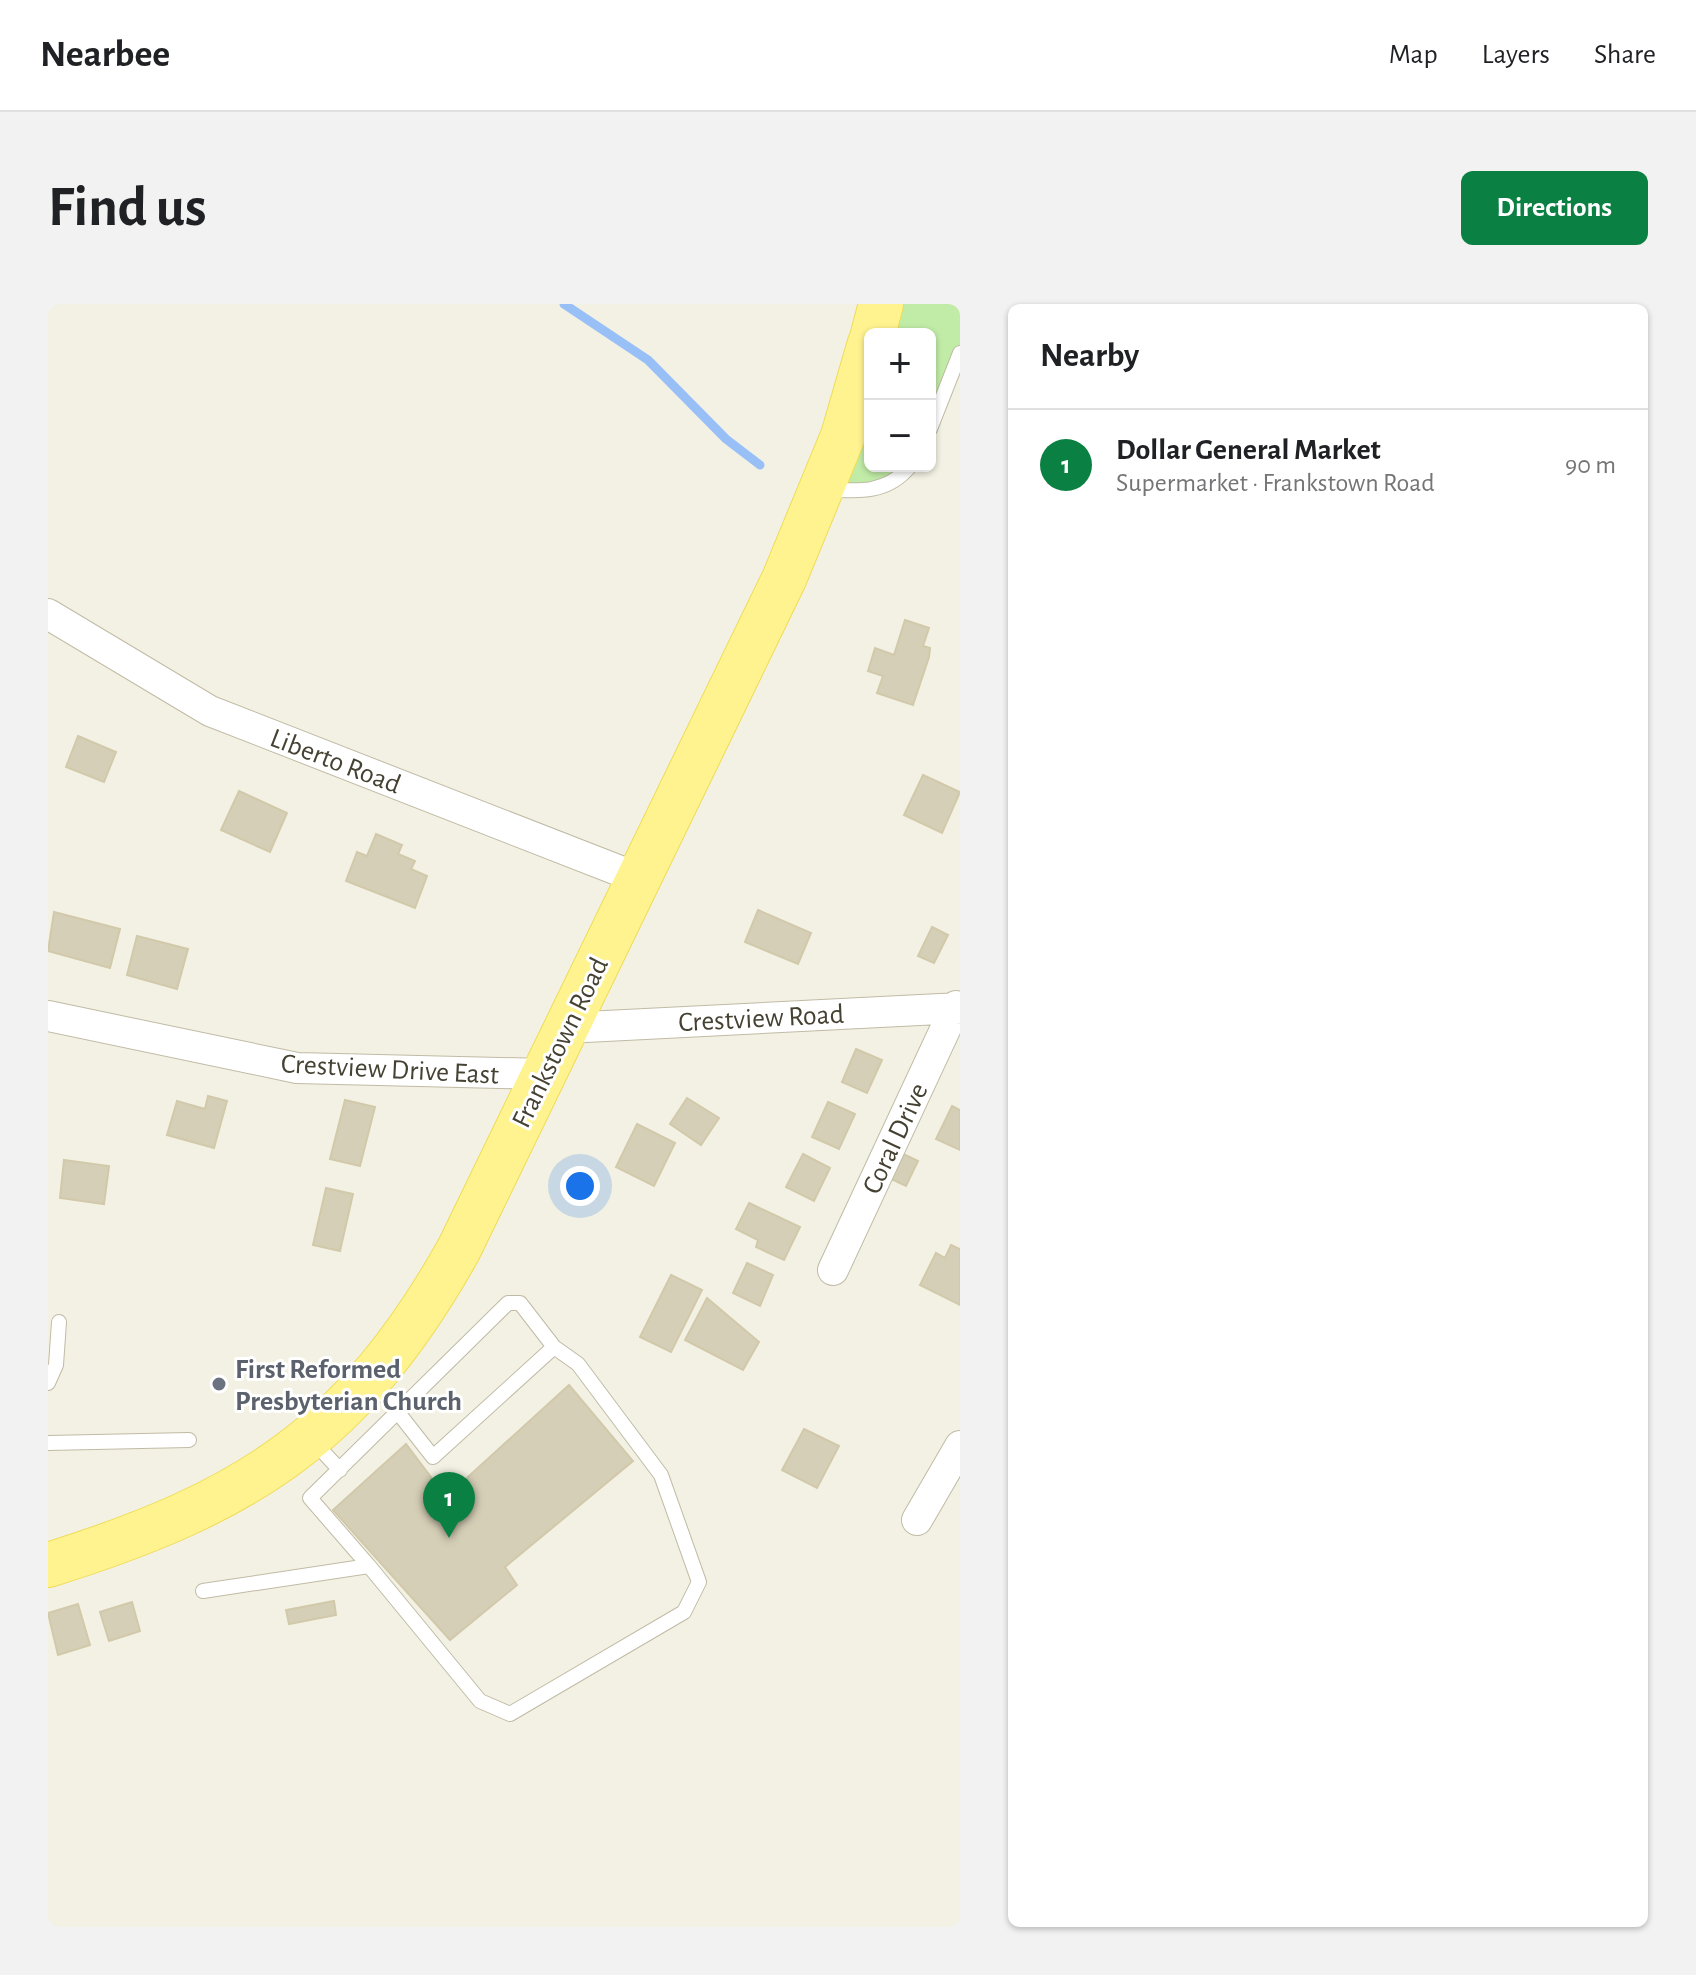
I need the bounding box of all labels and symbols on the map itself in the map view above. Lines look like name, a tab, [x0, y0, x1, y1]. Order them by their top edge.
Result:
street label: Liberto Road	[266, 724, 404, 800]
street label: Frankstown Road	[508, 953, 614, 1132]
street label: Crestview Road	[678, 1001, 845, 1037]
street label: Crestview Drive East	[280, 1050, 500, 1090]
street label: Coral Drive	[858, 1079, 934, 1199]
your location	[560, 1166, 600, 1206]
place label: First Reformed Presbyterian Church	[235, 1356, 462, 1416]
marker: First Reformed Presbyterian Church	[210, 1375, 228, 1393]
pin: 1	[423, 1472, 475, 1538]

